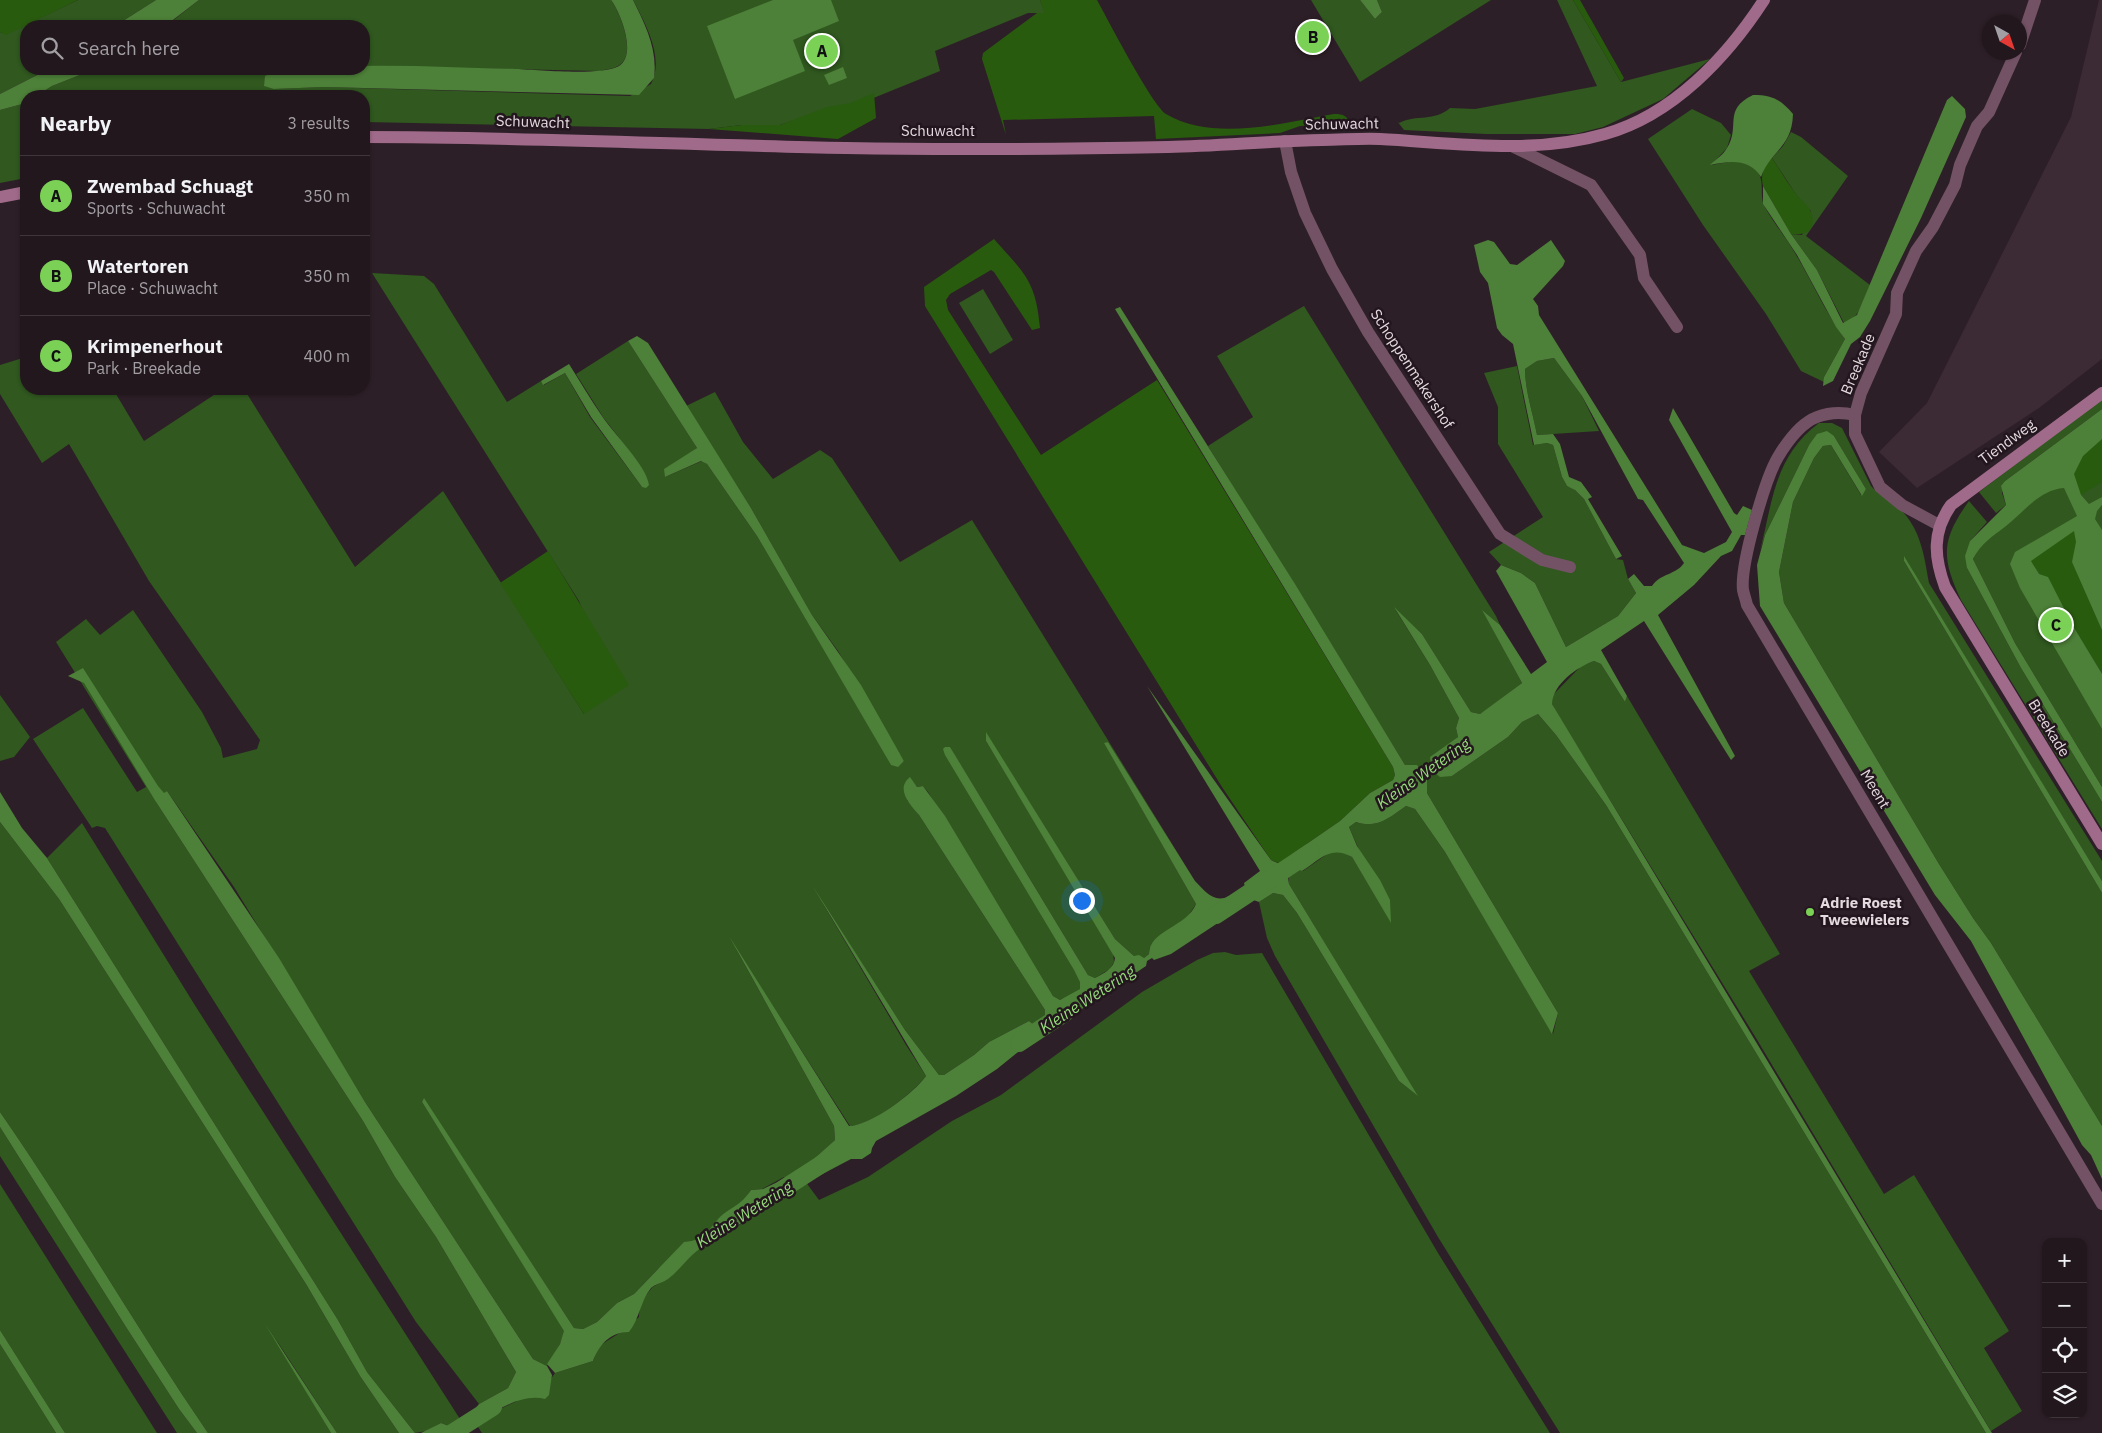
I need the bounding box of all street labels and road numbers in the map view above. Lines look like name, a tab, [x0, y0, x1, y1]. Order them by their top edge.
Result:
street label: Schuwacht	[496, 111, 570, 132]
street label: Schuwacht	[1305, 113, 1379, 134]
street label: Schuwacht	[901, 121, 975, 140]
street label: Schoppenmakershof	[1367, 305, 1458, 432]
street label: Breekade	[1836, 330, 1879, 397]
street label: Tiendweg	[1975, 415, 2039, 468]
street label: Breekade	[2024, 695, 2075, 760]
street label: Meent	[1856, 766, 1895, 812]

